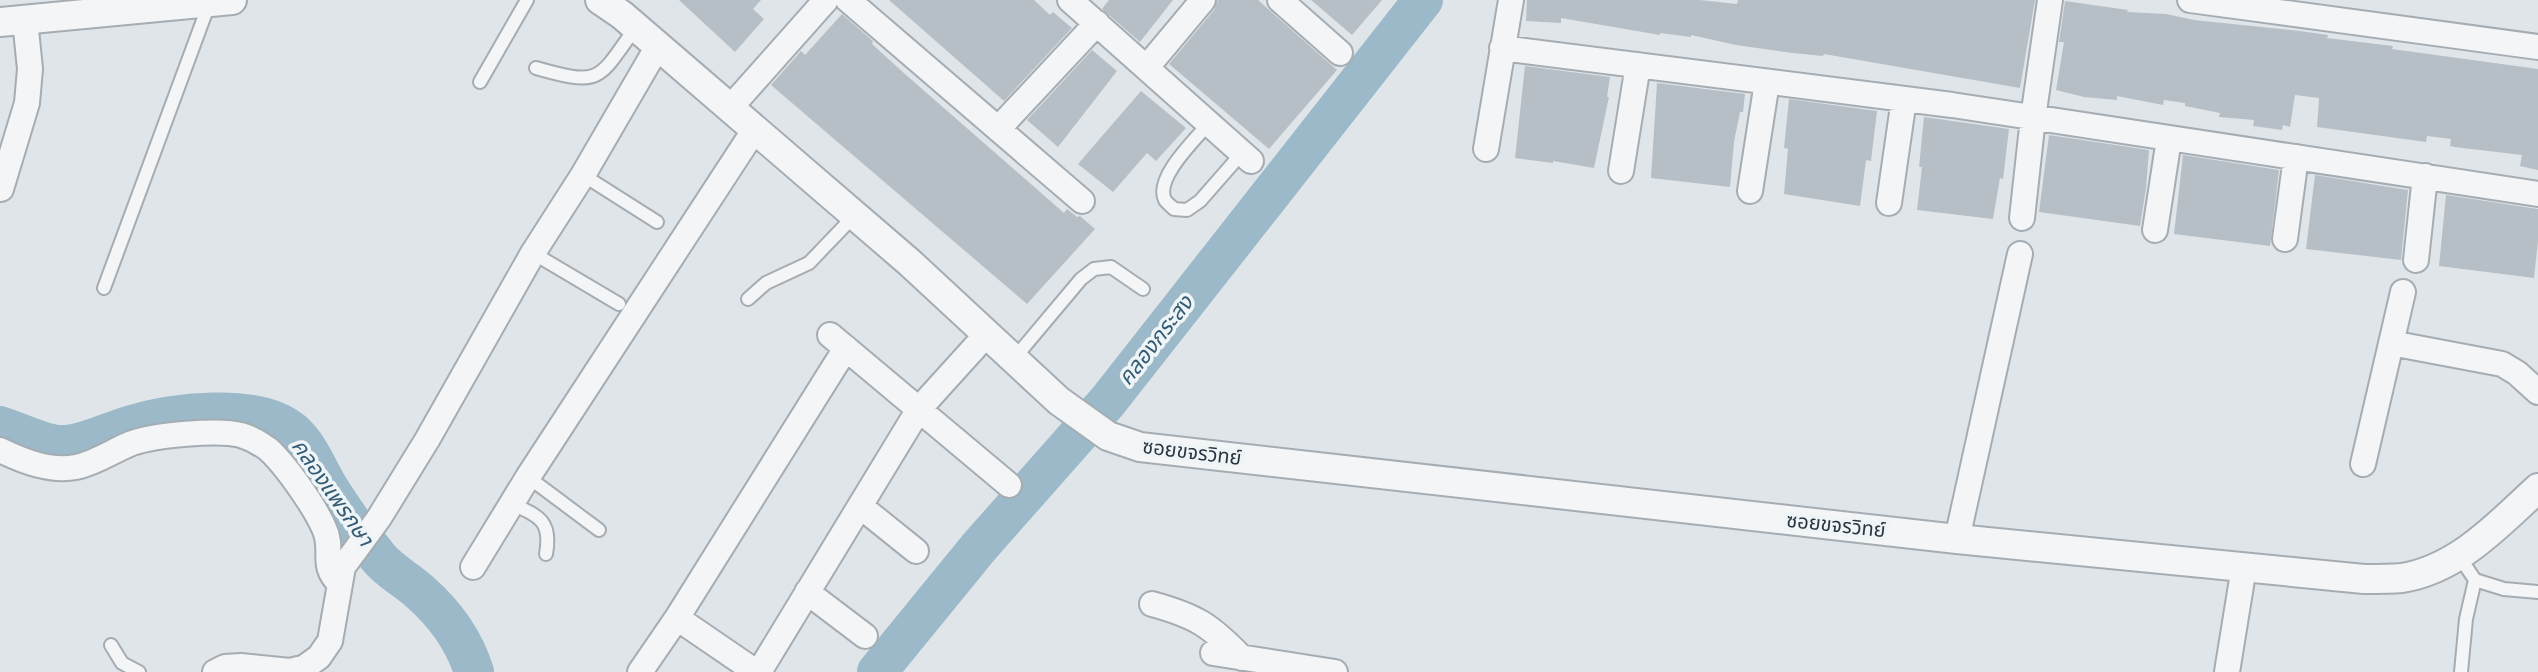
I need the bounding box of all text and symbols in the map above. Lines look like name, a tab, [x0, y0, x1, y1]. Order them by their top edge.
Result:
water label: คลองกระสง	[1110, 288, 1200, 391]
water label: คลองแพรกษา	[285, 432, 382, 553]
street label: ซอยขจรวิทย์	[1141, 432, 1243, 471]
street label: ซอยขจรวิทย์	[1785, 506, 1887, 543]

